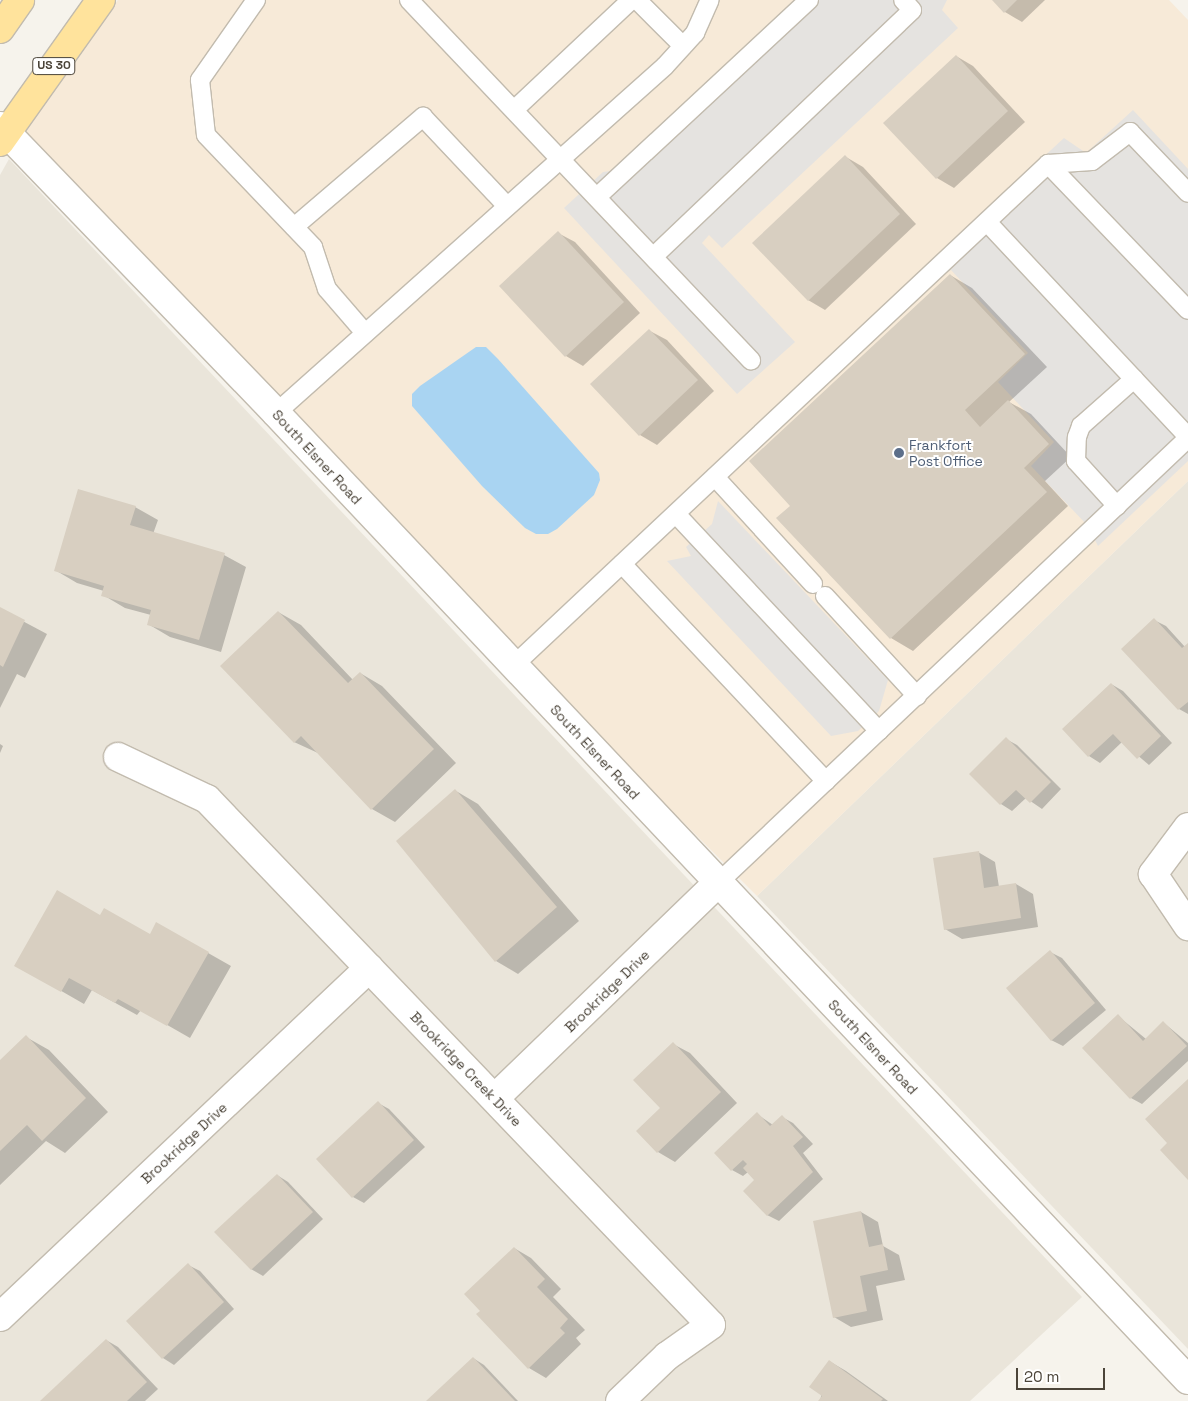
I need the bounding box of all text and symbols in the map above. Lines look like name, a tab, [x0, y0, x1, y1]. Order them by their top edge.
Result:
road number: US 30	[32, 56, 76, 76]
street label: South Elsner Road	[269, 406, 365, 508]
place label: Frankfort Post Office	[909, 437, 983, 470]
marker: Frankfort Post Office	[893, 447, 905, 459]
street label: South Elsner Road	[547, 701, 643, 803]
street label: Brookridge Drive	[561, 946, 653, 1036]
street label: South Elsner Road	[825, 996, 921, 1098]
street label: Brookridge Creek Drive	[407, 1008, 525, 1130]
street label: Brookridge Drive	[138, 1099, 230, 1187]
scale bar	[1018, 1358, 1107, 1390]
text: 20 m	[1024, 1367, 1059, 1386]

